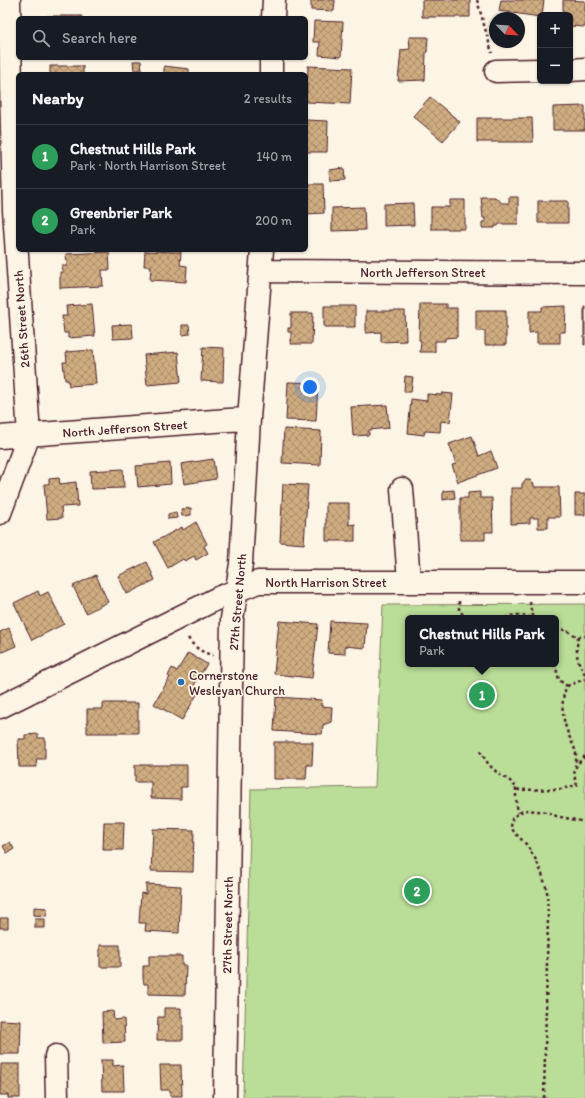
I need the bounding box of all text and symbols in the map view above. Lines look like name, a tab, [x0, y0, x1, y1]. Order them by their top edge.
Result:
north arrow	[489, 12, 525, 48]
map controls	[537, 12, 573, 84]
button: +	[537, 12, 573, 48]
search box	[16, 16, 308, 60]
icon: search	[30, 27, 52, 49]
text: Search here	[62, 29, 137, 47]
button: −	[537, 48, 573, 84]
text: Nearby	[32, 88, 84, 108]
text: 2 results	[244, 91, 292, 106]
text: Chestnut Hills Park	[70, 140, 196, 158]
text: 1	[42, 149, 48, 164]
text: 140 m	[256, 149, 292, 164]
text: Park · North Harrison Street	[70, 158, 226, 173]
text: Greenbrier Park	[70, 204, 172, 222]
text: 2	[42, 213, 48, 228]
text: 200 m	[255, 213, 292, 228]
text: Park	[70, 222, 96, 237]
street label: North Jefferson Street	[360, 265, 486, 280]
street label: 26th Street North	[11, 269, 32, 368]
your location	[300, 377, 320, 397]
street label: North Jefferson Street	[62, 417, 188, 440]
street label: 27th Street North	[226, 553, 249, 651]
street label: North Harrison Street	[265, 575, 387, 590]
popup	[405, 615, 559, 667]
text: Chestnut Hills Park	[419, 625, 545, 643]
text: Park	[419, 643, 445, 658]
place label: Cornerstone Wesleyan Church	[189, 668, 285, 698]
marker: Cornerstone Wesleyan Church	[176, 677, 186, 687]
pin: 1	[469, 680, 495, 710]
street label: 27th Street North	[219, 876, 236, 974]
pin: 2	[404, 876, 430, 906]

